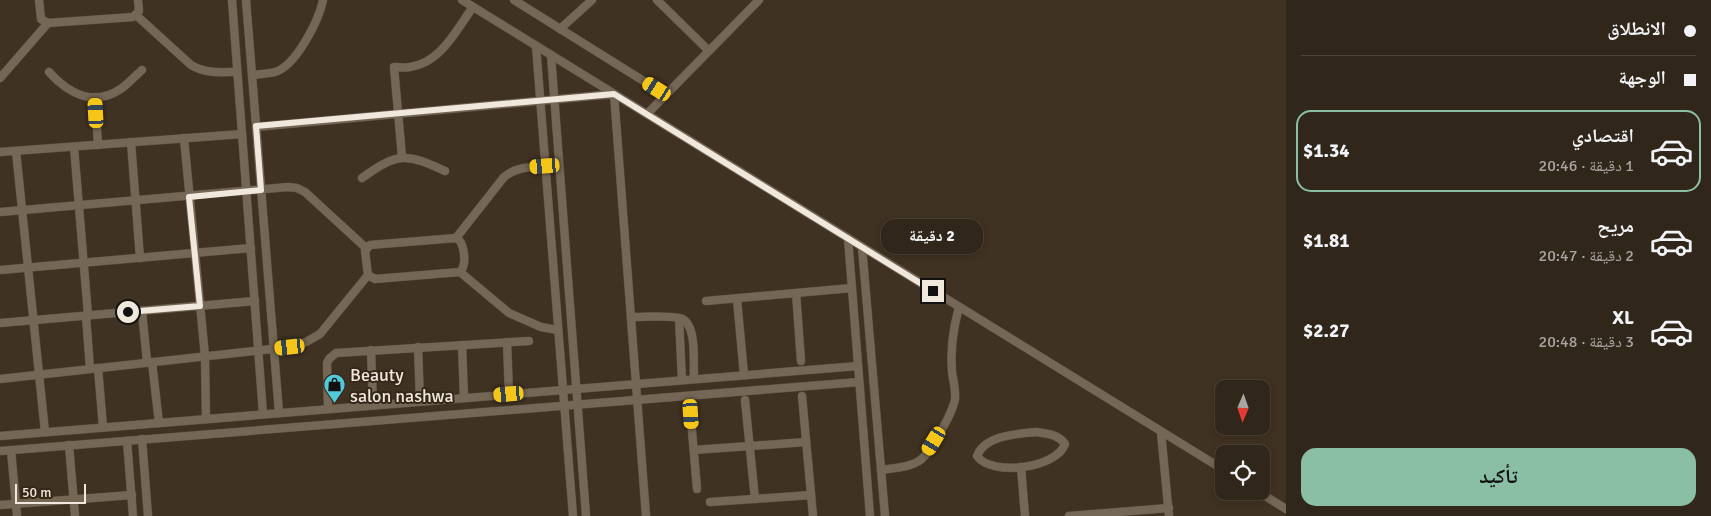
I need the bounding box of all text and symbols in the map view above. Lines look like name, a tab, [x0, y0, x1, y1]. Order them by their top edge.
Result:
text: الانطلاق	[1607, 17, 1666, 41]
text: الوجهة	[1618, 66, 1666, 90]
car	[640, 75, 673, 103]
car	[87, 98, 104, 128]
text: اقتصادي	[1572, 124, 1634, 148]
icon: car	[1649, 129, 1694, 174]
text: $1.34	[1303, 139, 1349, 163]
text: 1 دقيقة · 20:46	[1539, 156, 1634, 176]
car	[529, 157, 560, 175]
text: مريح	[1597, 214, 1634, 238]
callout: 2 دقيقة	[882, 218, 984, 254]
icon: car	[1649, 219, 1694, 264]
text: 2 دقيقة	[909, 226, 955, 246]
text: $1.81	[1303, 229, 1349, 253]
text: 2 دقيقة · 20:47	[1539, 246, 1634, 266]
route end	[922, 280, 944, 302]
route start	[117, 301, 139, 323]
text: XL	[1612, 306, 1634, 330]
icon: car	[1649, 309, 1694, 354]
text: $2.27	[1303, 319, 1349, 343]
text: 3 دقيقة · 20:48	[1539, 332, 1634, 352]
car	[274, 338, 305, 356]
place label: Beauty salon nashwa	[350, 364, 454, 407]
shop icon: Beauty salon nashwa	[322, 373, 346, 404]
north arrow	[1215, 380, 1270, 435]
map controls	[1215, 380, 1270, 500]
car	[493, 385, 524, 403]
car	[682, 399, 699, 429]
car	[919, 424, 948, 458]
button: locate	[1215, 445, 1270, 500]
button: تأكيد	[1301, 448, 1696, 506]
scale bar	[15, 481, 86, 504]
text: 50 m	[22, 484, 51, 501]

